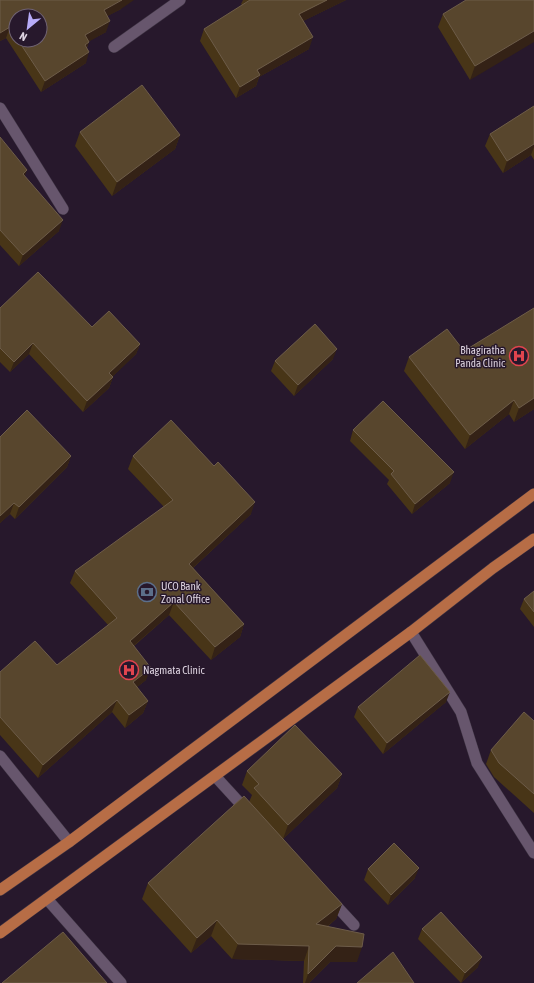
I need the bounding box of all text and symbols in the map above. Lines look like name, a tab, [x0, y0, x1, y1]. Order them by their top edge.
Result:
north arrow	[8, 8, 48, 48]
text: N	[17, 30, 29, 44]
place label: Bhagiratha Panda Clinic	[455, 344, 506, 369]
hospital icon: Bhagiratha Panda Clinic	[508, 345, 530, 367]
place label: UCO Bank Zonal Office	[161, 580, 210, 605]
bank icon: UCO Bank Zonal Office	[136, 581, 158, 603]
hospital icon: Nagmata Clinic	[118, 659, 140, 681]
place label: Nagmata Clinic	[143, 664, 205, 676]

